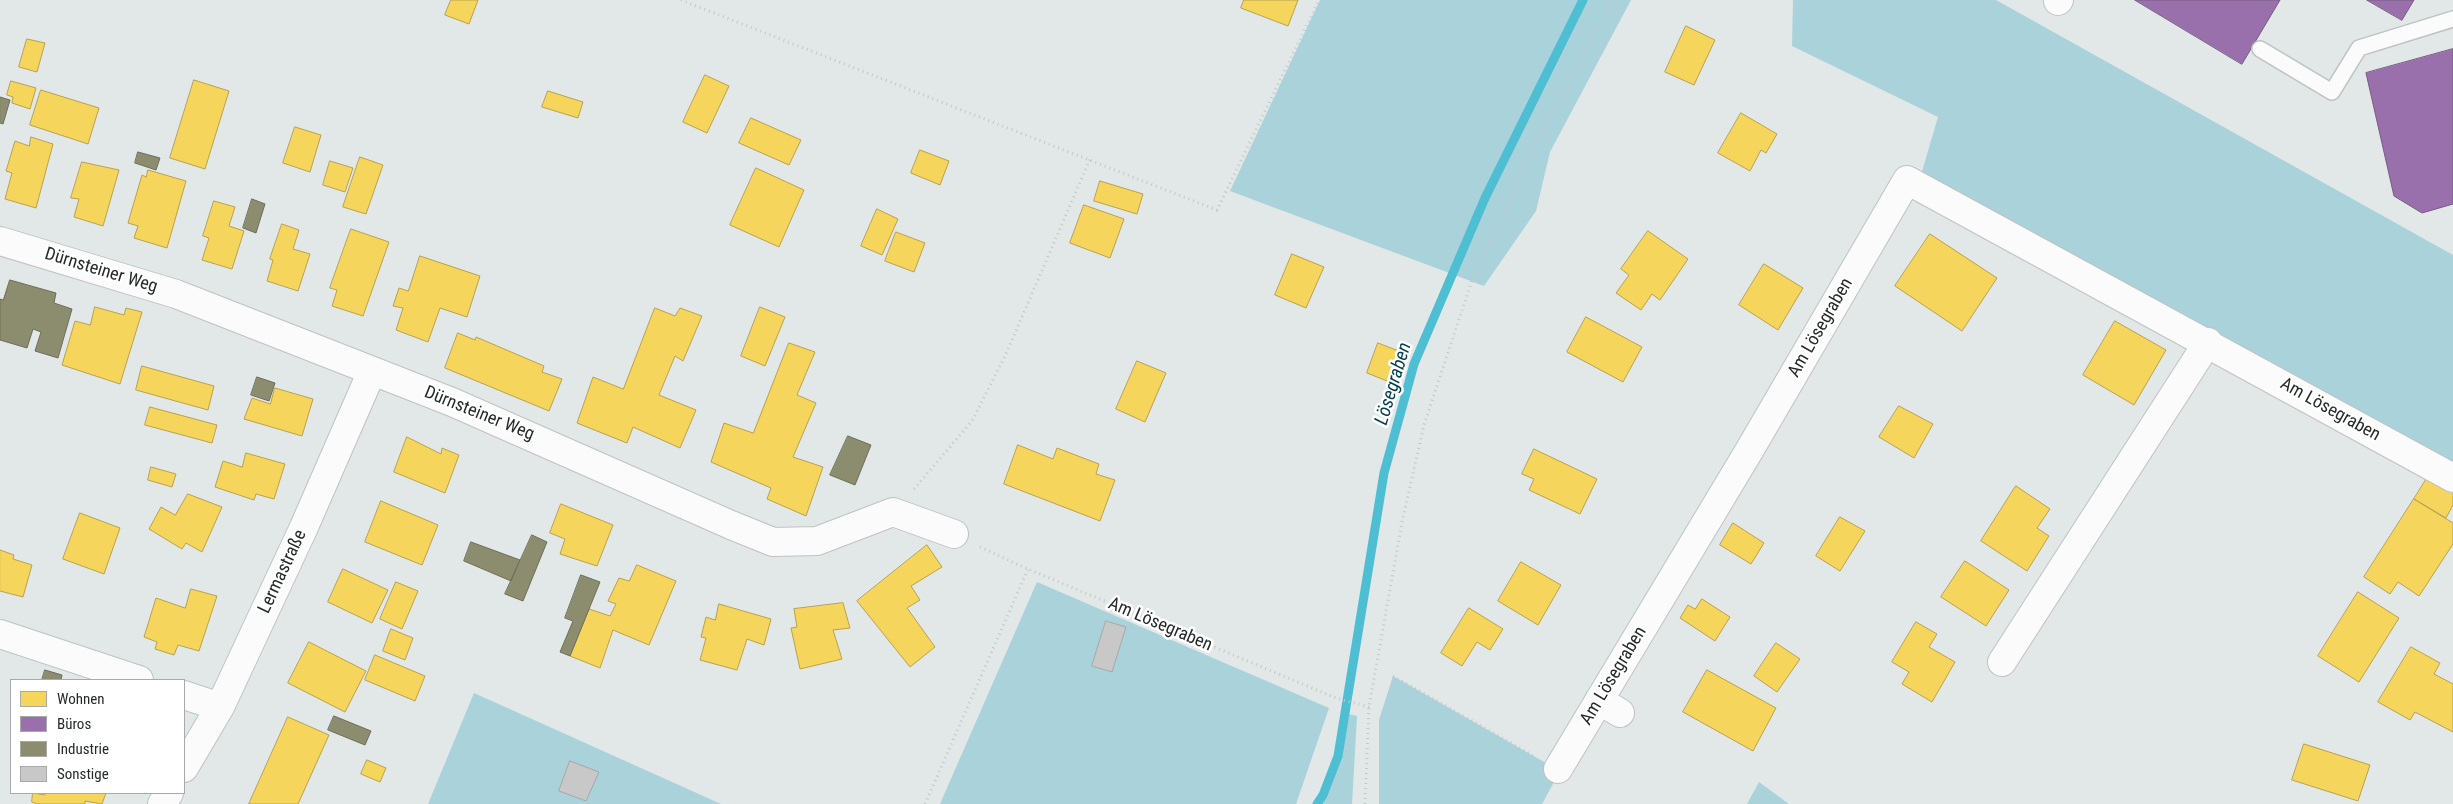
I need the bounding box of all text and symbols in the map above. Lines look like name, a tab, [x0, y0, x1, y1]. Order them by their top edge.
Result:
street label: Dürnsteiner Weg	[42, 244, 160, 298]
street label: Am Lösegraben	[1784, 275, 1858, 381]
water label: Lösegraben	[1371, 340, 1417, 428]
street label: Am Lösegraben	[2276, 374, 2384, 446]
street label: Dürnsteiner Weg	[421, 382, 537, 446]
street label: Lermastraße	[254, 527, 312, 617]
street label: Am Lösegraben	[1105, 593, 1215, 657]
street label: Am Lösegraben	[1576, 623, 1652, 729]
legend	[10, 679, 185, 794]
text: Wohnen	[57, 690, 105, 708]
text: Büros	[57, 715, 91, 733]
text: Industrie	[57, 740, 109, 758]
text: Sonstige	[57, 765, 109, 783]

